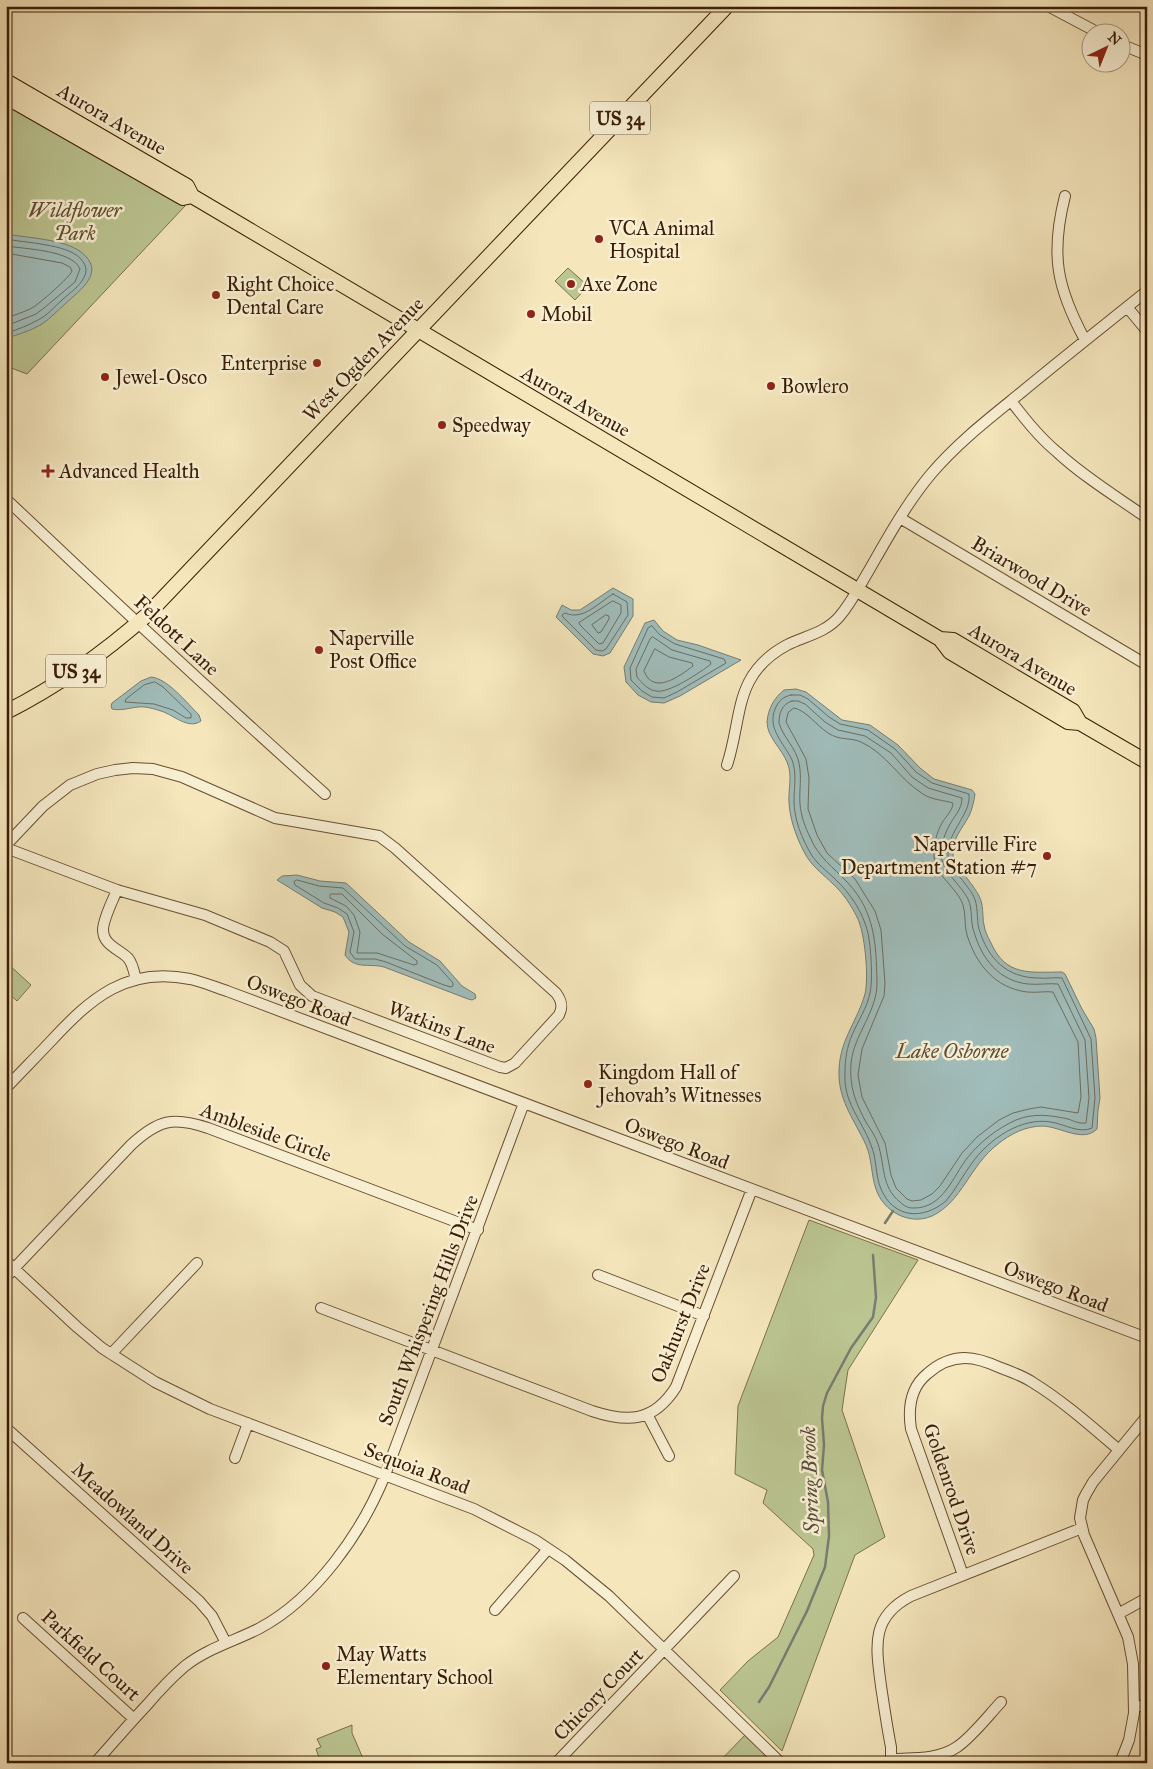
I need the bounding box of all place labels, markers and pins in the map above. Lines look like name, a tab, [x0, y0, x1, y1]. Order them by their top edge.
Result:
place label: VCA Animal Hospital	[608, 216, 715, 263]
marker: VCA Animal Hospital	[593, 233, 605, 245]
place label: Right Choice Dental Care	[226, 272, 334, 319]
place label: Axe Zone	[580, 272, 658, 296]
marker: Axe Zone	[565, 278, 577, 290]
marker: Right Choice Dental Care	[210, 289, 222, 301]
place label: Mobil	[541, 302, 593, 326]
marker: Mobil	[525, 308, 537, 320]
place label: Enterprise	[220, 351, 307, 375]
marker: Enterprise	[311, 357, 323, 369]
place label: Jewel-Osco	[113, 365, 207, 390]
marker: Jewel-Osco	[99, 371, 111, 383]
place label: Bowlero	[781, 374, 849, 398]
marker: Bowlero	[765, 380, 777, 392]
place label: Speedway	[452, 413, 531, 437]
marker: Speedway	[436, 419, 448, 431]
place label: Advanced Health	[58, 459, 200, 483]
marker: Advanced Health	[41, 464, 55, 478]
place label: Naperville Post Office	[329, 626, 417, 673]
marker: Naperville Post Office	[313, 644, 325, 656]
place label: Naperville Fire Department Station #7	[841, 832, 1037, 879]
marker: Naperville Fire Department Station #7	[1041, 850, 1053, 862]
place label: Kingdom Hall of Jehovah's Witnesses	[596, 1060, 761, 1108]
marker: Kingdom Hall of Jehovah's Witnesses	[582, 1078, 594, 1090]
place label: May Watts Elementary School	[336, 1642, 494, 1689]
marker: May Watts Elementary School	[320, 1660, 332, 1672]

